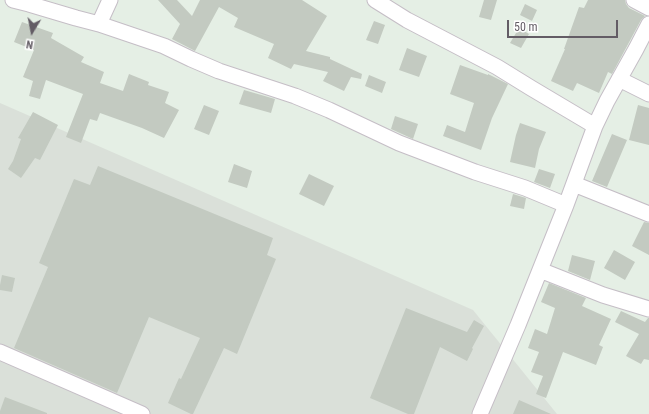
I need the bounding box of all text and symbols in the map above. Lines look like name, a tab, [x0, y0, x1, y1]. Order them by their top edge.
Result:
north arrow	[12, 12, 52, 52]
scale bar	[509, 12, 620, 38]
text: 50 m	[514, 20, 538, 34]
text: N	[25, 37, 34, 51]

